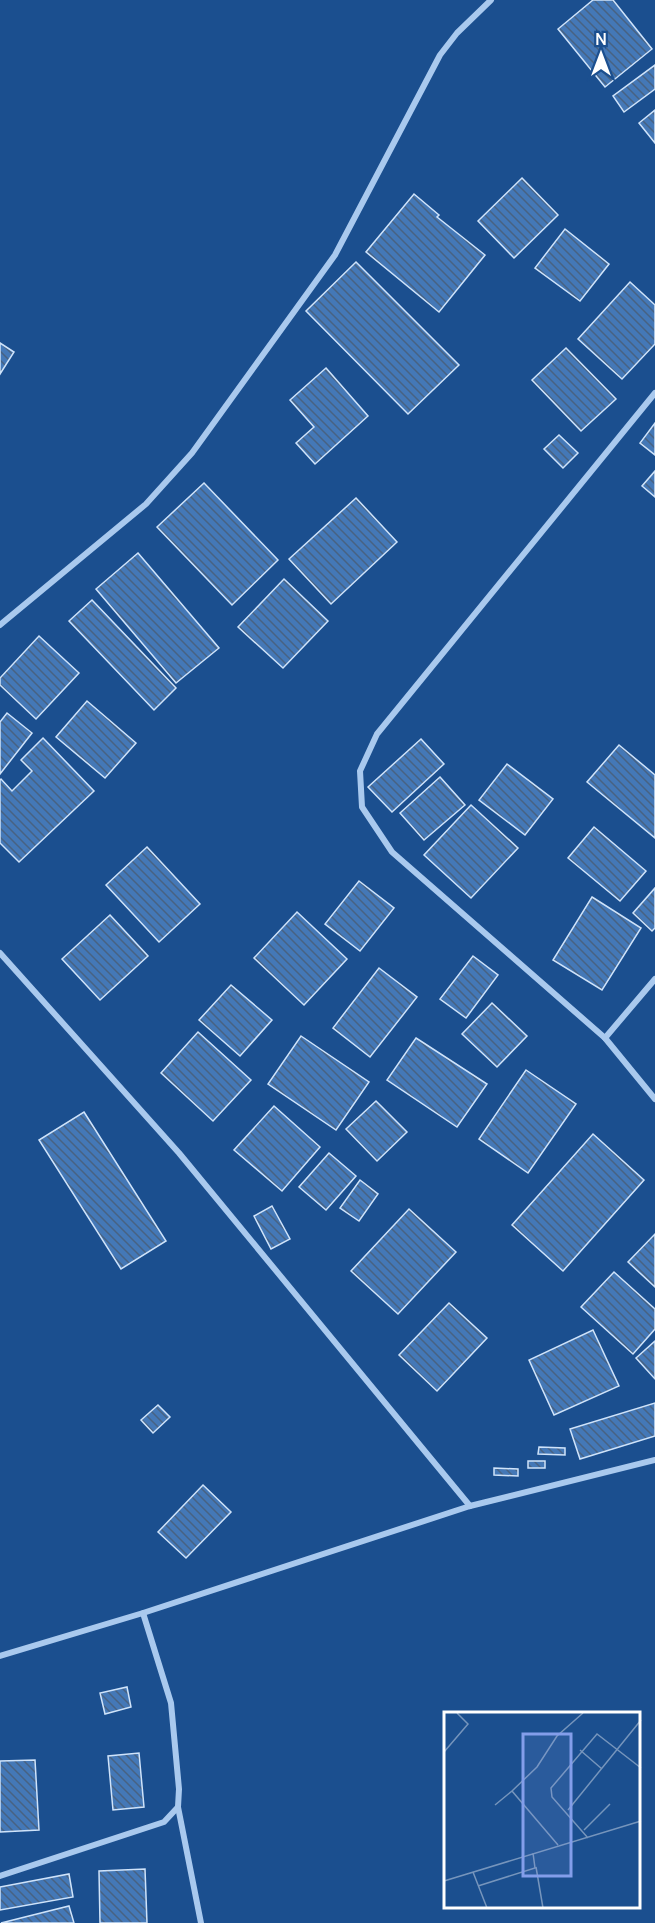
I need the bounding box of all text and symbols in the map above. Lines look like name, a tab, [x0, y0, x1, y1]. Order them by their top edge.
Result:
north arrow	[571, 24, 631, 84]
text: N	[595, 28, 607, 50]
inset map	[444, 1712, 640, 1908]

